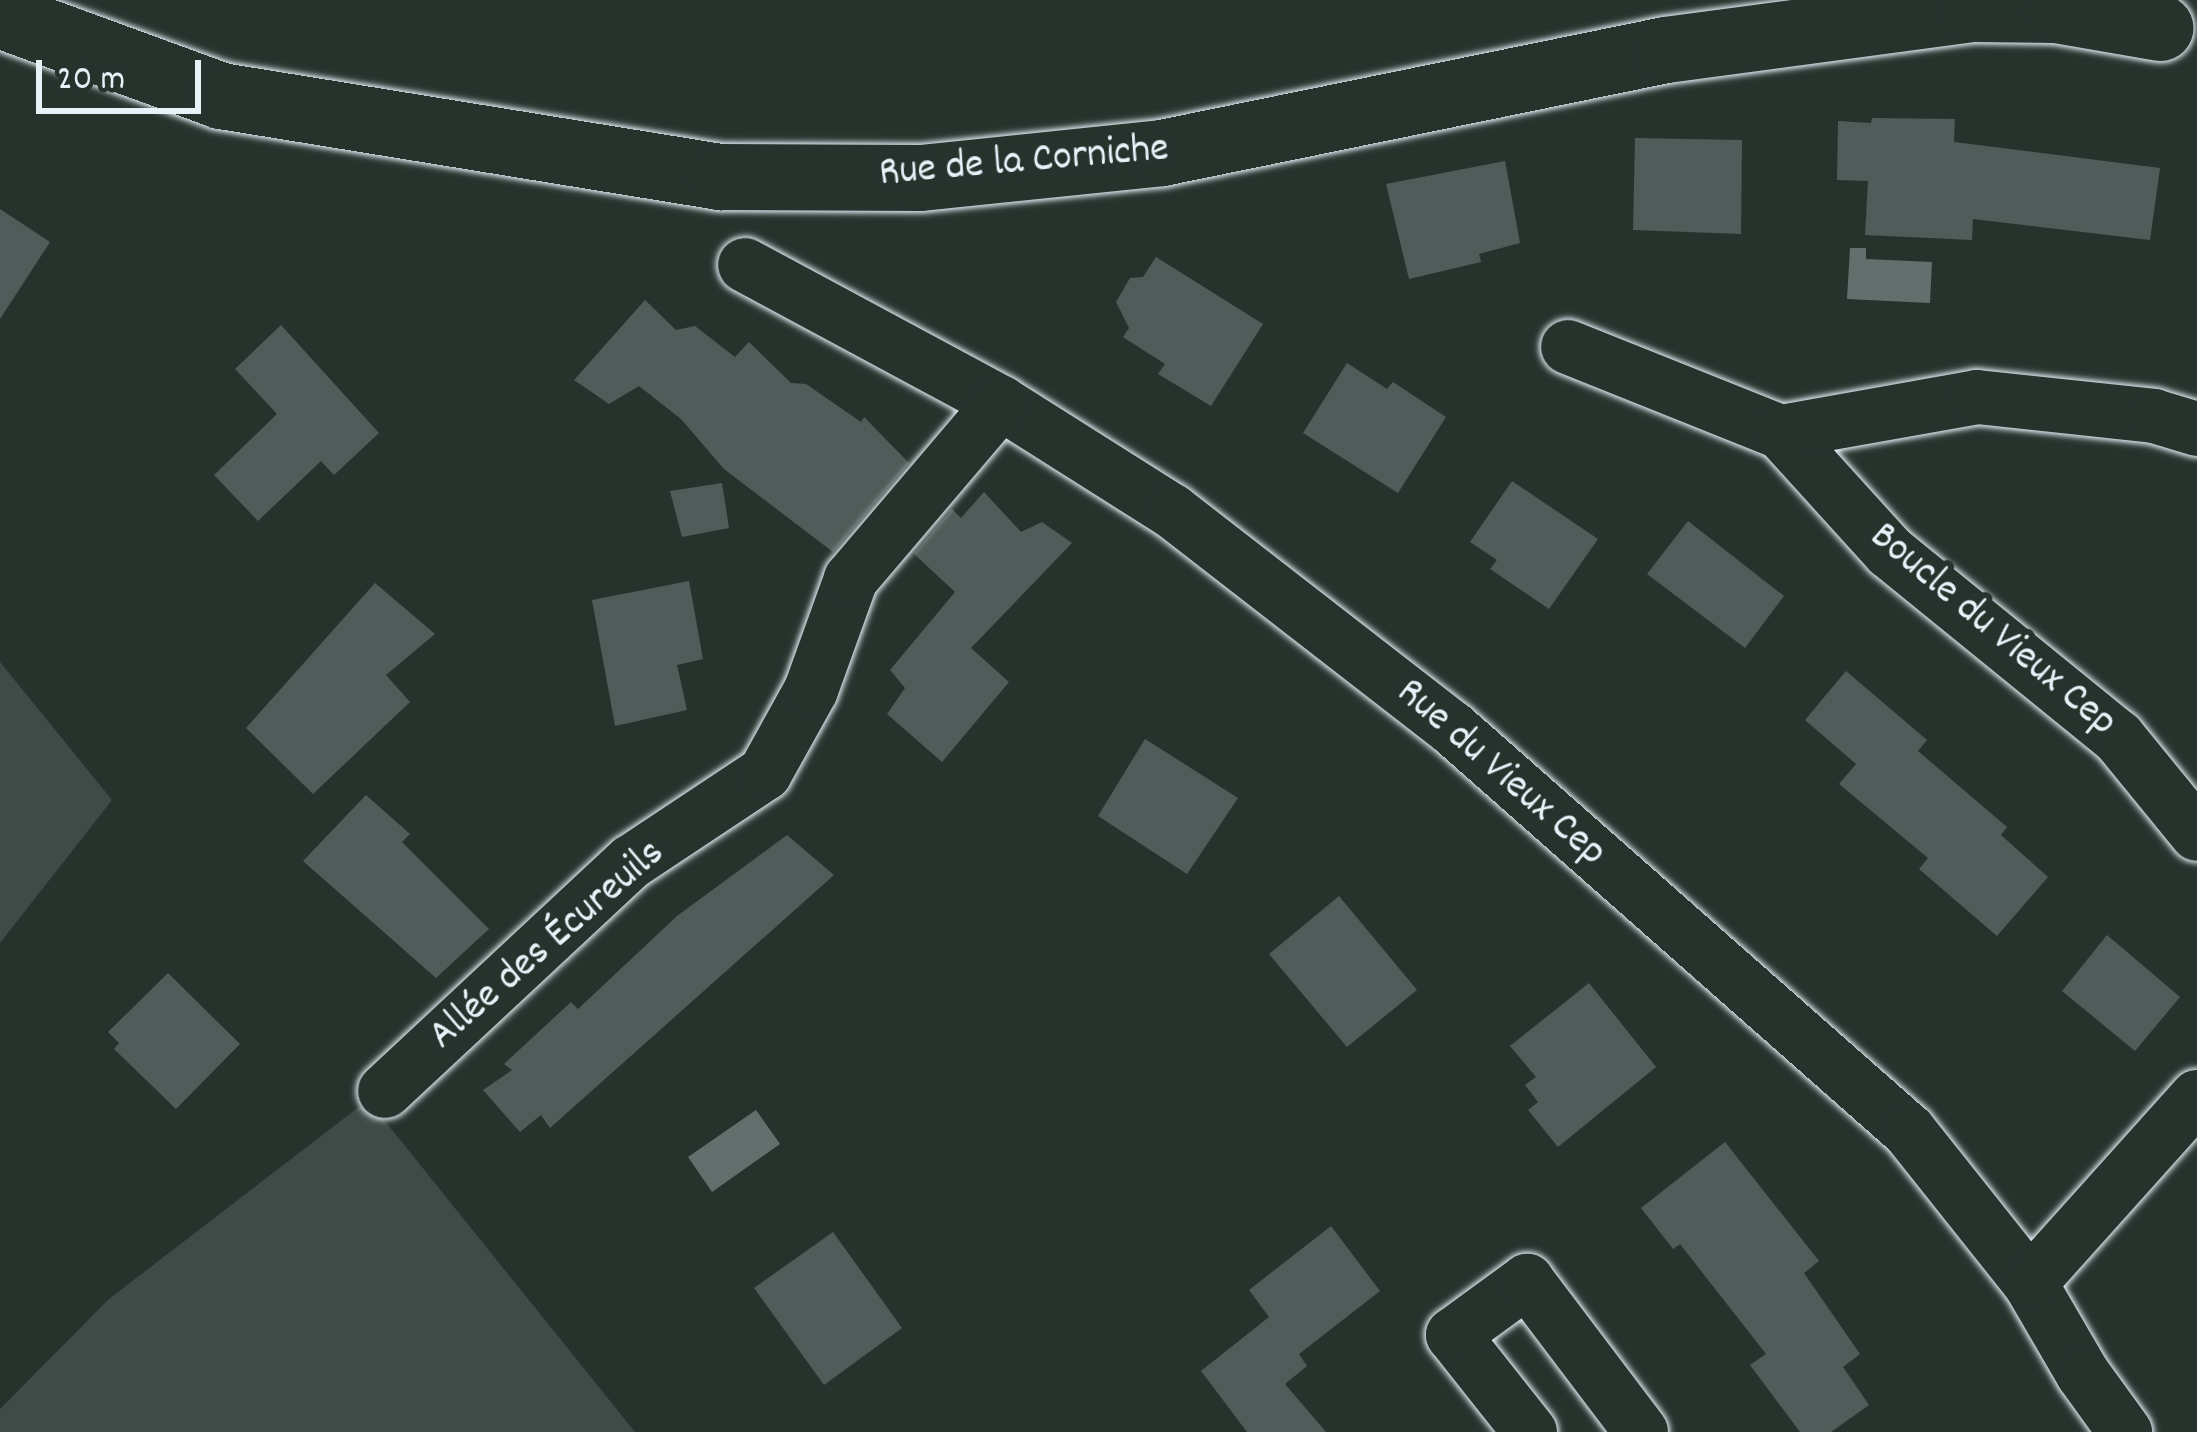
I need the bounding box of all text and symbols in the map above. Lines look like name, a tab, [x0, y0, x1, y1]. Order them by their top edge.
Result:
scale bar	[42, 36, 207, 110]
text: 20 m	[57, 55, 125, 107]
street label: Rue de la Corniche	[877, 125, 1171, 201]
street label: Boucle du Vieux Cep	[1858, 513, 2126, 749]
street label: Rue du Vieux Cep	[1384, 669, 1616, 879]
street label: Allée des Écureuils	[420, 830, 676, 1062]

